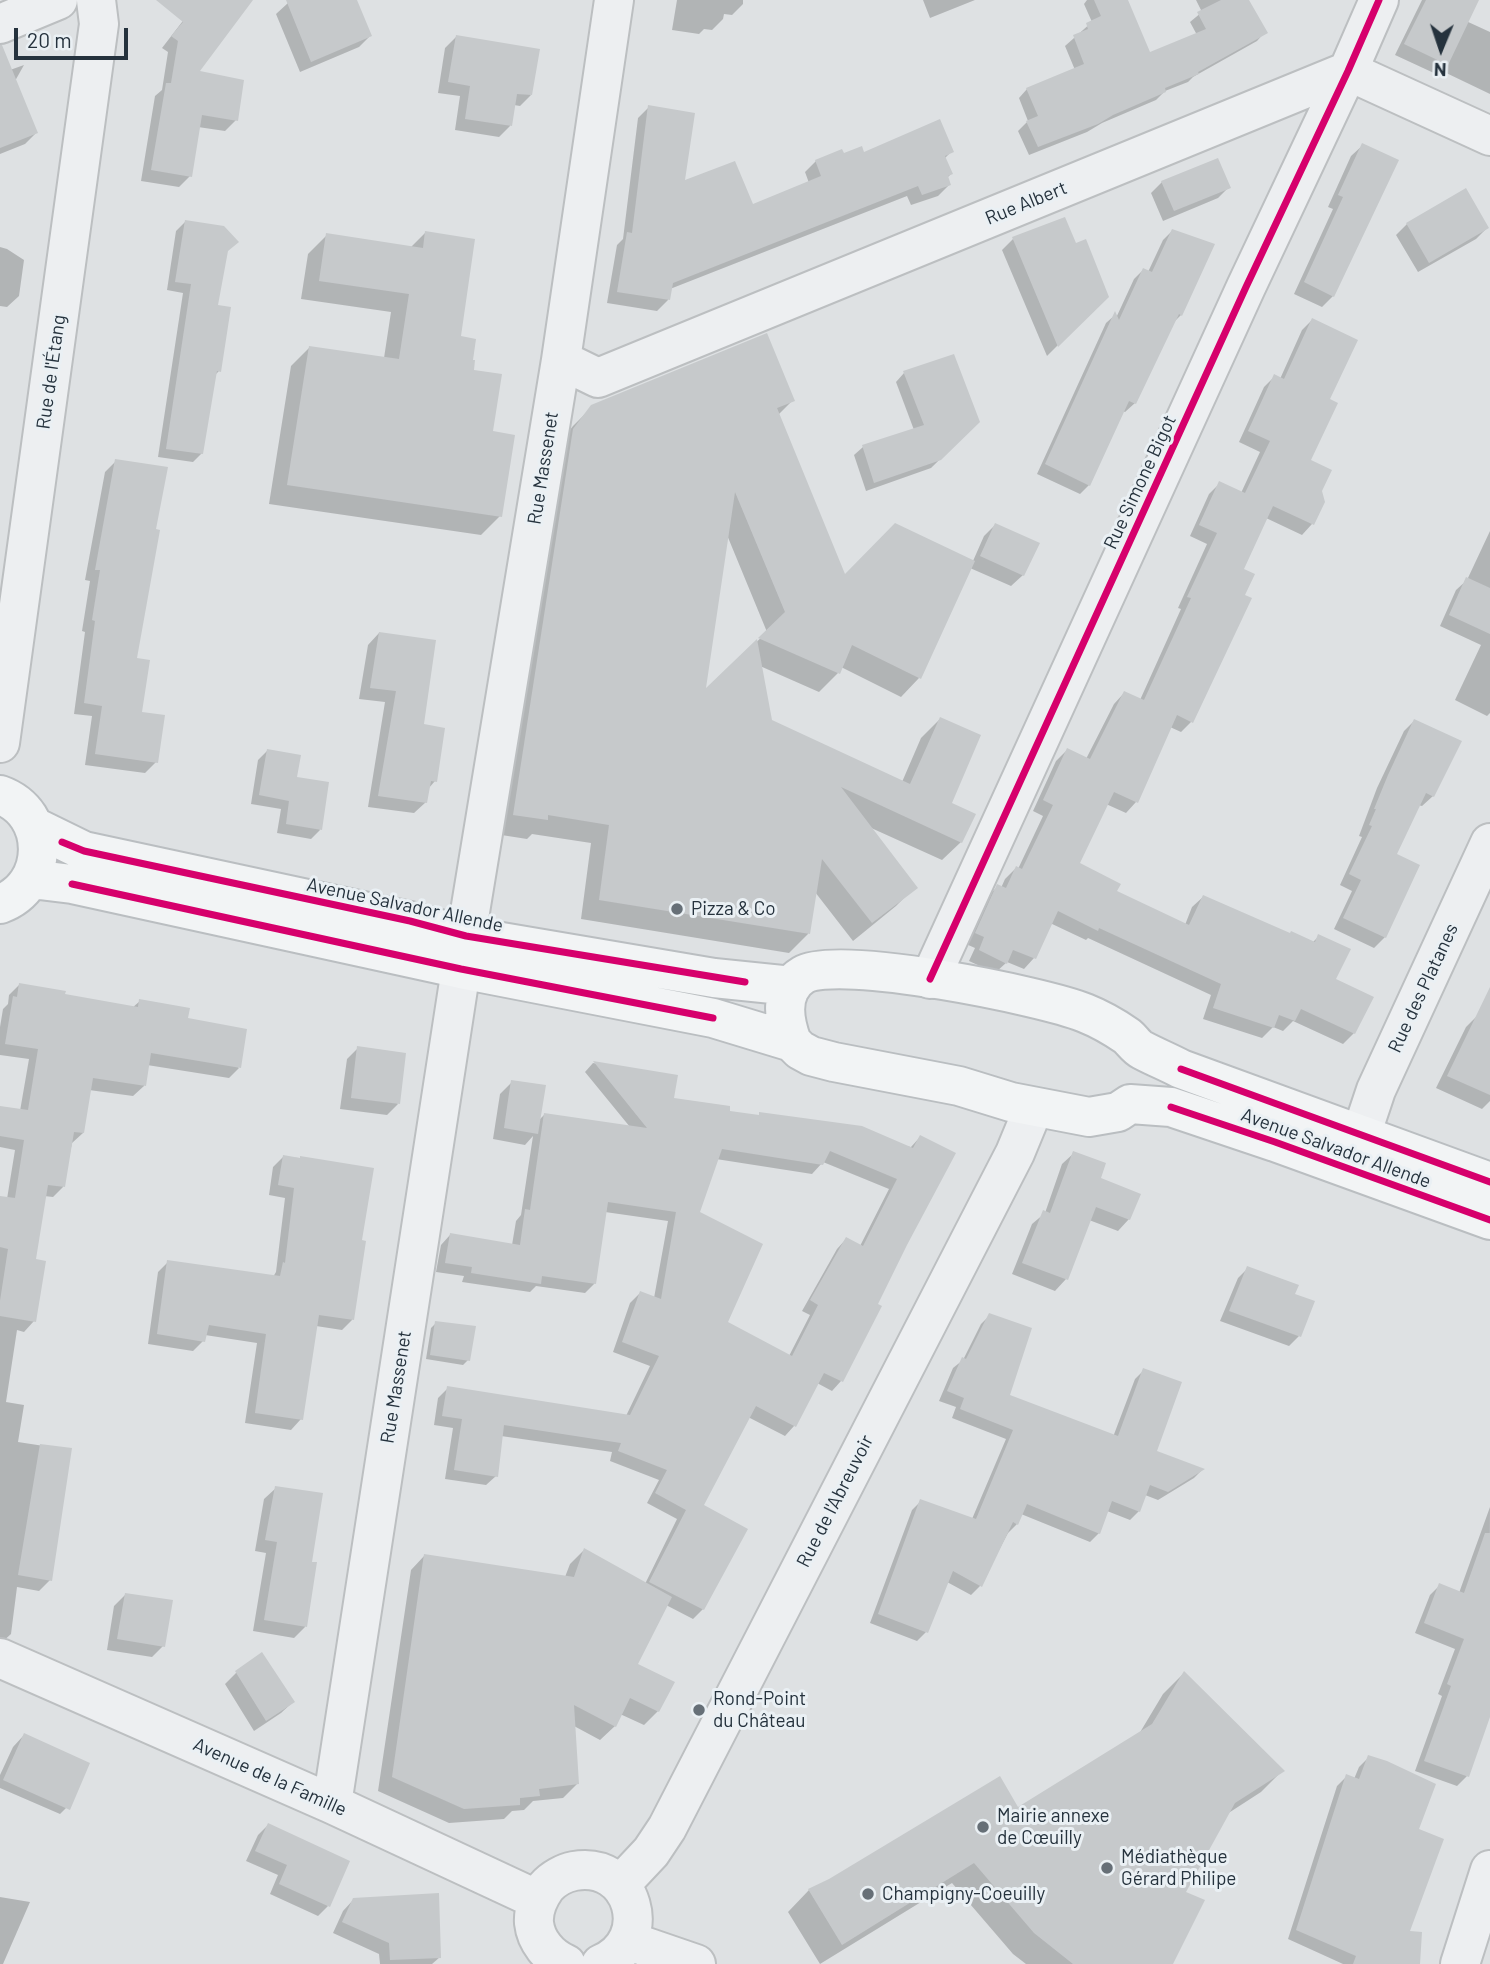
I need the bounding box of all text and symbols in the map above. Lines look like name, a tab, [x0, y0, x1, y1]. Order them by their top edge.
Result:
scale bar	[18, 14, 131, 58]
north arrow	[1406, 14, 1476, 84]
text: 20 m	[27, 27, 72, 52]
text: N	[1434, 59, 1447, 82]
street label: Rue Albert	[982, 176, 1070, 230]
street label: Rue de l'Étang	[32, 313, 70, 431]
street label: Rue Massenet	[523, 410, 563, 526]
street label: Rue Simone Bigot	[1099, 411, 1181, 553]
street label: Avenue Salvador Allende	[305, 873, 505, 937]
place label: Pizza & Co	[691, 898, 776, 920]
marker: Pizza & Co	[669, 901, 685, 917]
street label: Rue des Platanes	[1383, 920, 1463, 1056]
street label: Avenue Salvador Allende	[1238, 1103, 1434, 1193]
street label: Rue Massenet	[376, 1329, 416, 1445]
street label: Rue de l'Abreuvoir	[792, 1431, 878, 1571]
place label: Rond-Point du Château	[713, 1688, 806, 1732]
marker: Rond-Point du Château	[691, 1702, 707, 1718]
street label: Avenue de la Famille	[190, 1733, 350, 1821]
place label: Mairie annexe de Cœuilly	[997, 1805, 1110, 1849]
marker: Mairie annexe de Cœuilly	[975, 1819, 991, 1835]
place label: Médiathèque Gérard Philipe	[1121, 1846, 1236, 1890]
marker: Médiathèque Gérard Philipe	[1099, 1860, 1115, 1876]
place label: Champigny-Coeuilly	[882, 1883, 1045, 1905]
marker: Champigny-Coeuilly	[860, 1886, 876, 1902]

